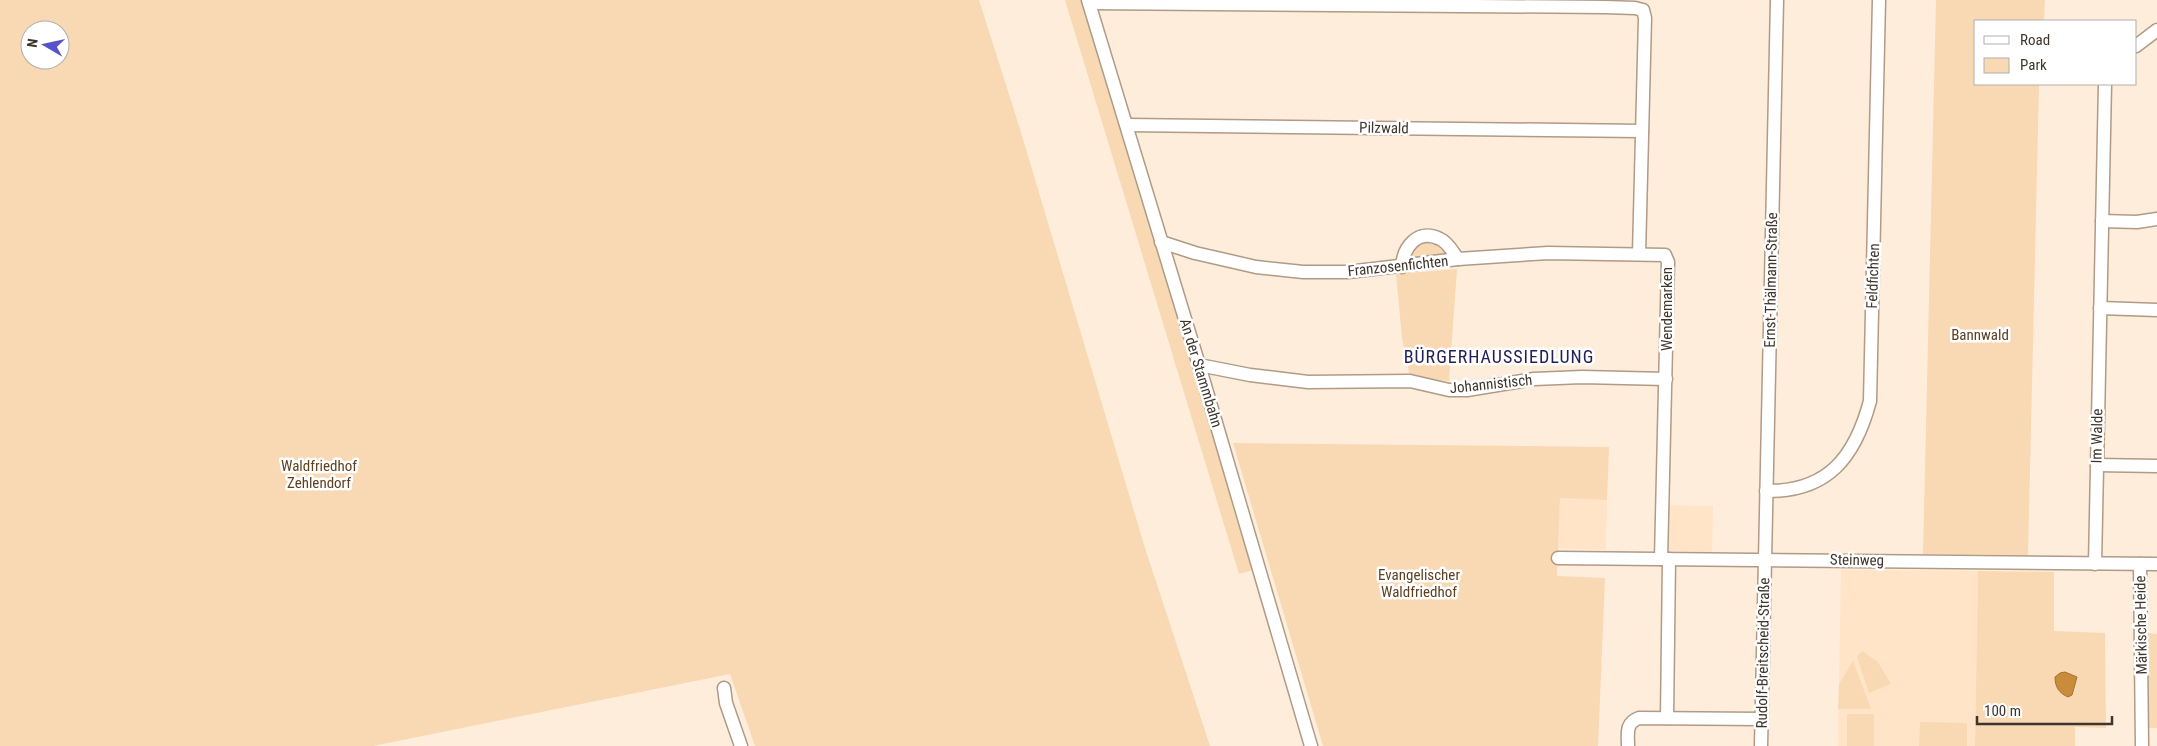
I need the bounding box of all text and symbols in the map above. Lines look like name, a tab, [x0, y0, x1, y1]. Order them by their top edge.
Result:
north arrow	[20, 20, 70, 70]
legend	[1974, 20, 2137, 85]
text: Road	[2020, 31, 2050, 49]
text: N	[24, 37, 41, 48]
text: Park	[2020, 56, 2047, 74]
street label: Pilzwald	[1359, 119, 1409, 137]
street label: Ernst-Thälmann-Straße	[1761, 212, 1781, 348]
street label: Feldfichten	[1863, 243, 1883, 309]
street label: Franzosenfichten	[1347, 252, 1449, 280]
street label: Wendemarken	[1658, 267, 1676, 351]
street label: An der Stammbahn	[1176, 316, 1226, 430]
park label: Bannwald	[1951, 326, 2009, 344]
district label: BÜRGERHAUSSIEDLUNG	[1404, 346, 1594, 367]
street label: Johannistisch	[1449, 371, 1533, 397]
street label: Im Walde	[2088, 408, 2106, 464]
park label: Waldfriedhof Zehlendorf	[281, 457, 357, 492]
street label: Steinweg	[1830, 551, 1884, 569]
park label: Evangelischer Waldfriedhof	[1378, 566, 1460, 601]
street label: Märkische Heide	[2131, 575, 2151, 675]
street label: Rudolf-Breitscheid-Straße	[1753, 577, 1773, 729]
scale bar	[1977, 694, 2112, 726]
text: 100 m	[1984, 702, 2021, 720]

